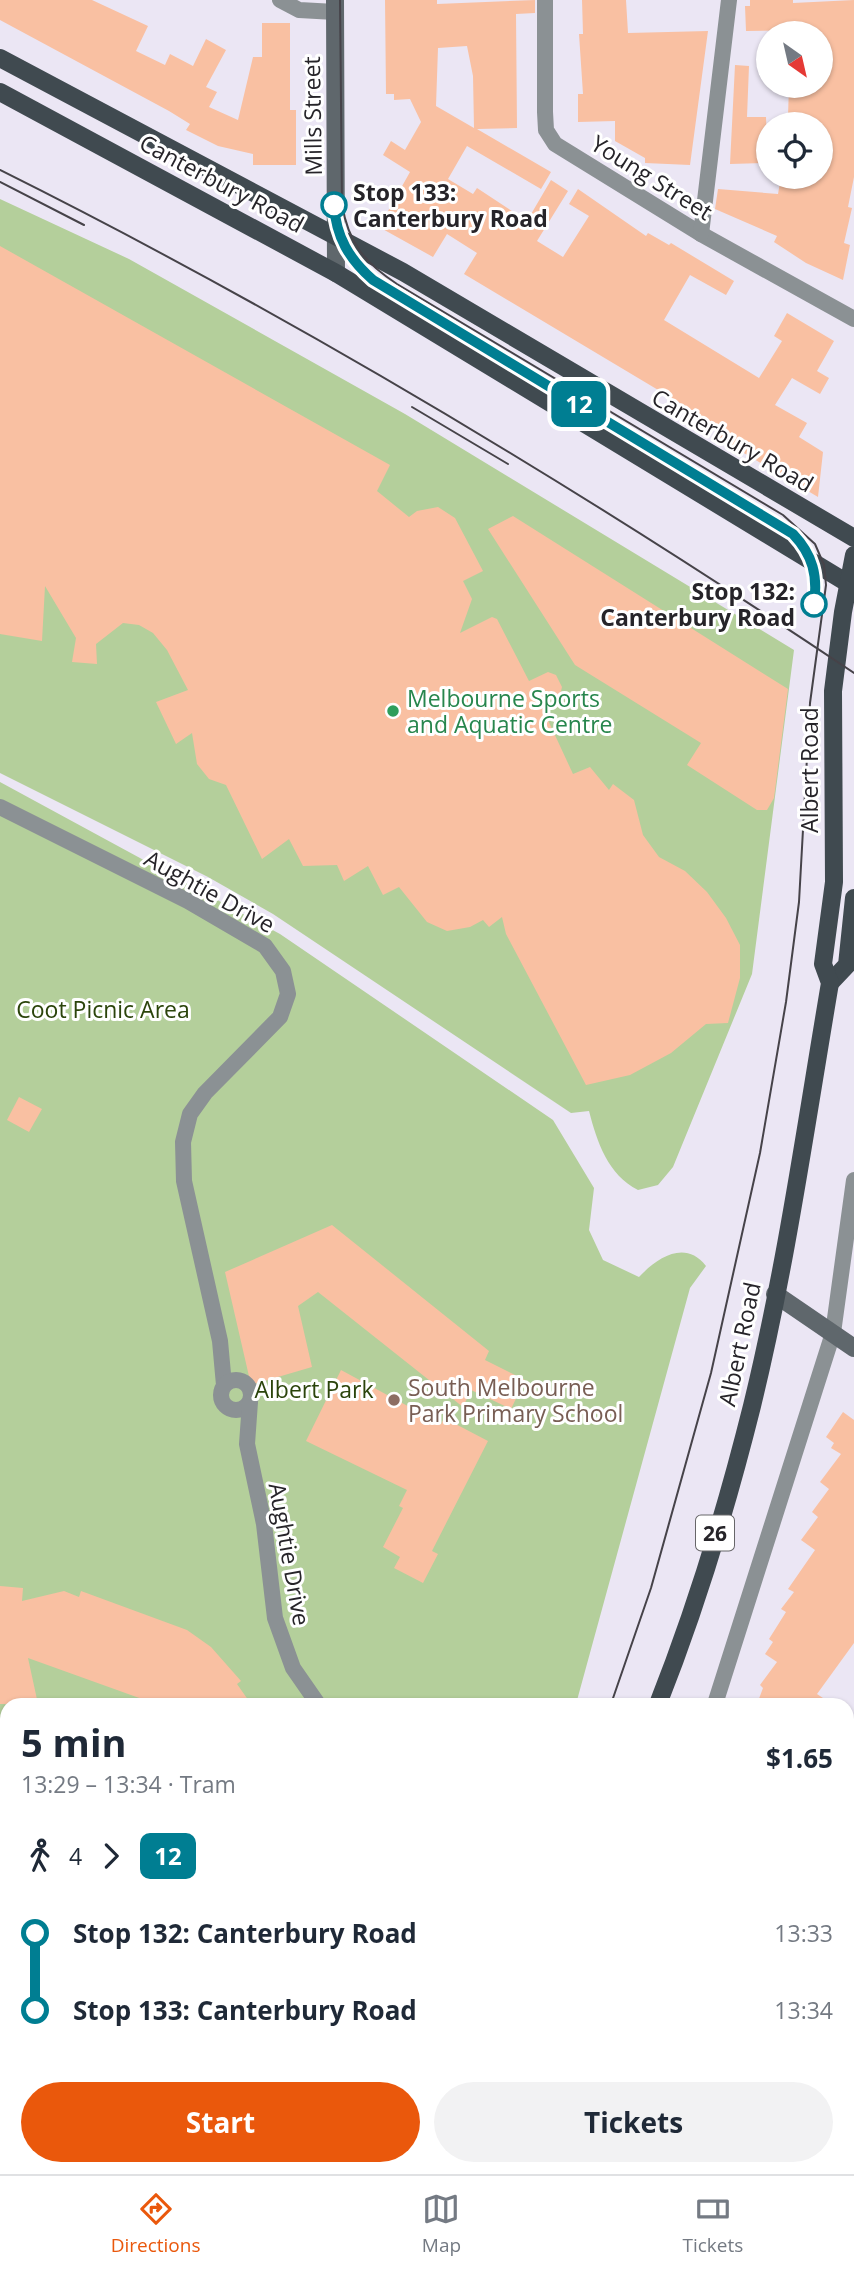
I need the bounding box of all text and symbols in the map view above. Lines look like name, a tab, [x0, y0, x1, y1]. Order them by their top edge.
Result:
north arrow	[756, 21, 833, 98]
map controls	[756, 21, 833, 189]
street label: Mills Street	[295, 56, 329, 176]
button: locate	[756, 112, 833, 189]
street label: Canterbury Road	[134, 126, 310, 240]
street label: Young Street	[585, 127, 719, 227]
place label: Stop 133: Canterbury Road	[353, 176, 548, 234]
marker: Stop 133: Canterbury Road	[321, 192, 347, 218]
line badge: 12	[548, 381, 610, 427]
street label: Canterbury Road	[646, 381, 820, 499]
text: 12	[565, 387, 593, 420]
place label: Stop 132: Canterbury Road	[600, 575, 795, 633]
marker: Stop 132: Canterbury Road	[801, 591, 827, 617]
place label: Melbourne Sports and Aquatic Centre	[407, 682, 612, 740]
marker: Melbourne Sports and Aquatic Centre	[385, 703, 401, 719]
street label: Albert Road	[793, 707, 825, 833]
street label: Aughtie Drive	[139, 842, 281, 940]
park label: Coot Picnic Area	[16, 993, 190, 1025]
street label: Albert Road	[710, 1279, 768, 1409]
place label: South Melbourne Park Primary School	[408, 1371, 623, 1429]
park label: Albert Park	[254, 1373, 374, 1405]
marker: South Melbourne Park Primary School	[386, 1392, 402, 1408]
street label: Aughtie Drive	[262, 1480, 318, 1628]
road number: 26	[696, 1516, 734, 1550]
text: 5 min	[21, 1716, 126, 1768]
text: $1.65	[766, 1740, 833, 1776]
text: 13:29 – 13:34 · Tram	[21, 1768, 236, 1800]
icon: walk	[21, 1837, 59, 1875]
icon: forward	[92, 1837, 130, 1875]
text: 12	[154, 1839, 182, 1872]
text: 4	[69, 1840, 82, 1872]
text: Stop 132: Canterbury Road	[73, 1915, 417, 1951]
text: 13:33	[774, 1917, 833, 1949]
text: Stop 133: Canterbury Road	[73, 1992, 417, 2028]
text: 13:34	[774, 1994, 833, 2026]
button: Start	[21, 2082, 420, 2162]
button: Tickets	[434, 2082, 833, 2162]
tab: Directions	[111, 2190, 201, 2258]
tab: Map	[422, 2190, 461, 2258]
tab: Tickets	[682, 2190, 743, 2258]

